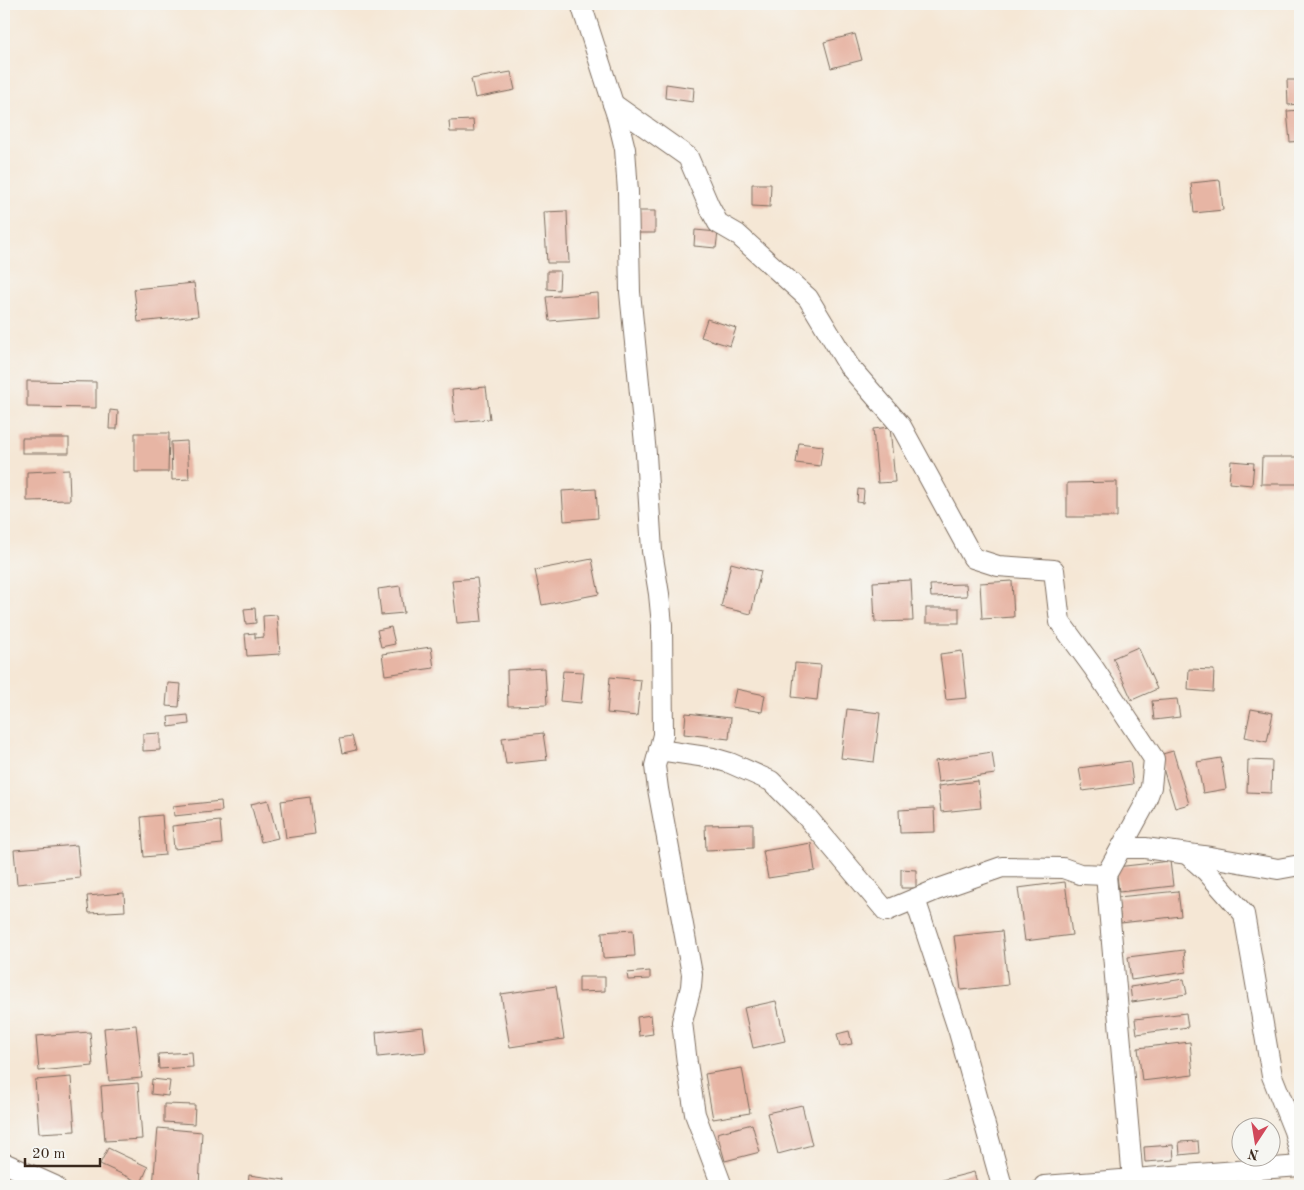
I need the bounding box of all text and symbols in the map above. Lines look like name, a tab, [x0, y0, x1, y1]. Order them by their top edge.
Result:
north arrow	[1232, 1118, 1282, 1168]
scale bar	[25, 1135, 100, 1167]
text: N	[1247, 1146, 1260, 1162]
text: 20 m	[32, 1147, 66, 1162]

